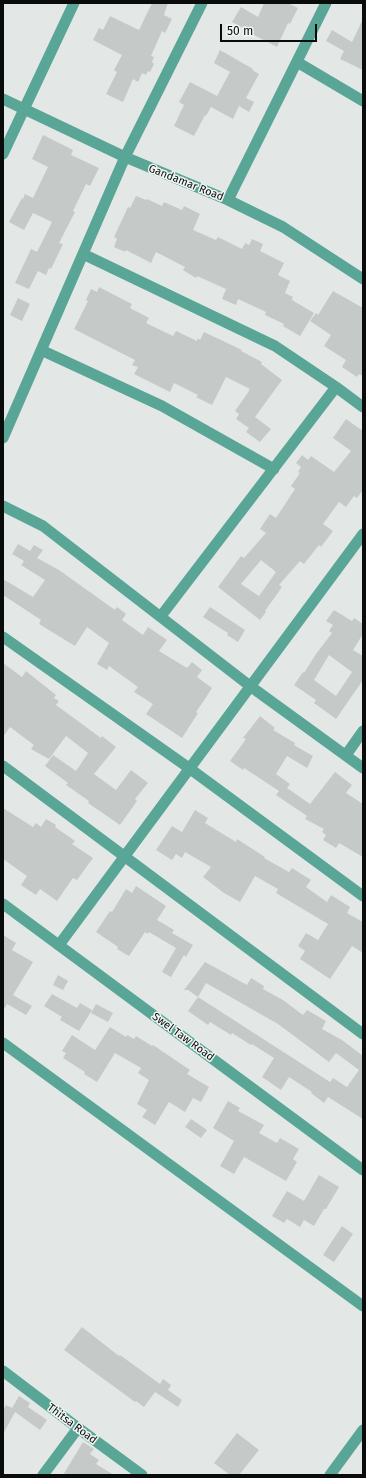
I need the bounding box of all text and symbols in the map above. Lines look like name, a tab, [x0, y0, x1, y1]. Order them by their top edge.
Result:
scale bar	[222, 16, 319, 42]
text: 50 m	[227, 24, 253, 38]
street label: Gandamar Road	[147, 162, 225, 204]
street label: Swel Taw Road	[149, 1010, 217, 1064]
street label: Thitsa Road	[45, 1401, 99, 1447]

